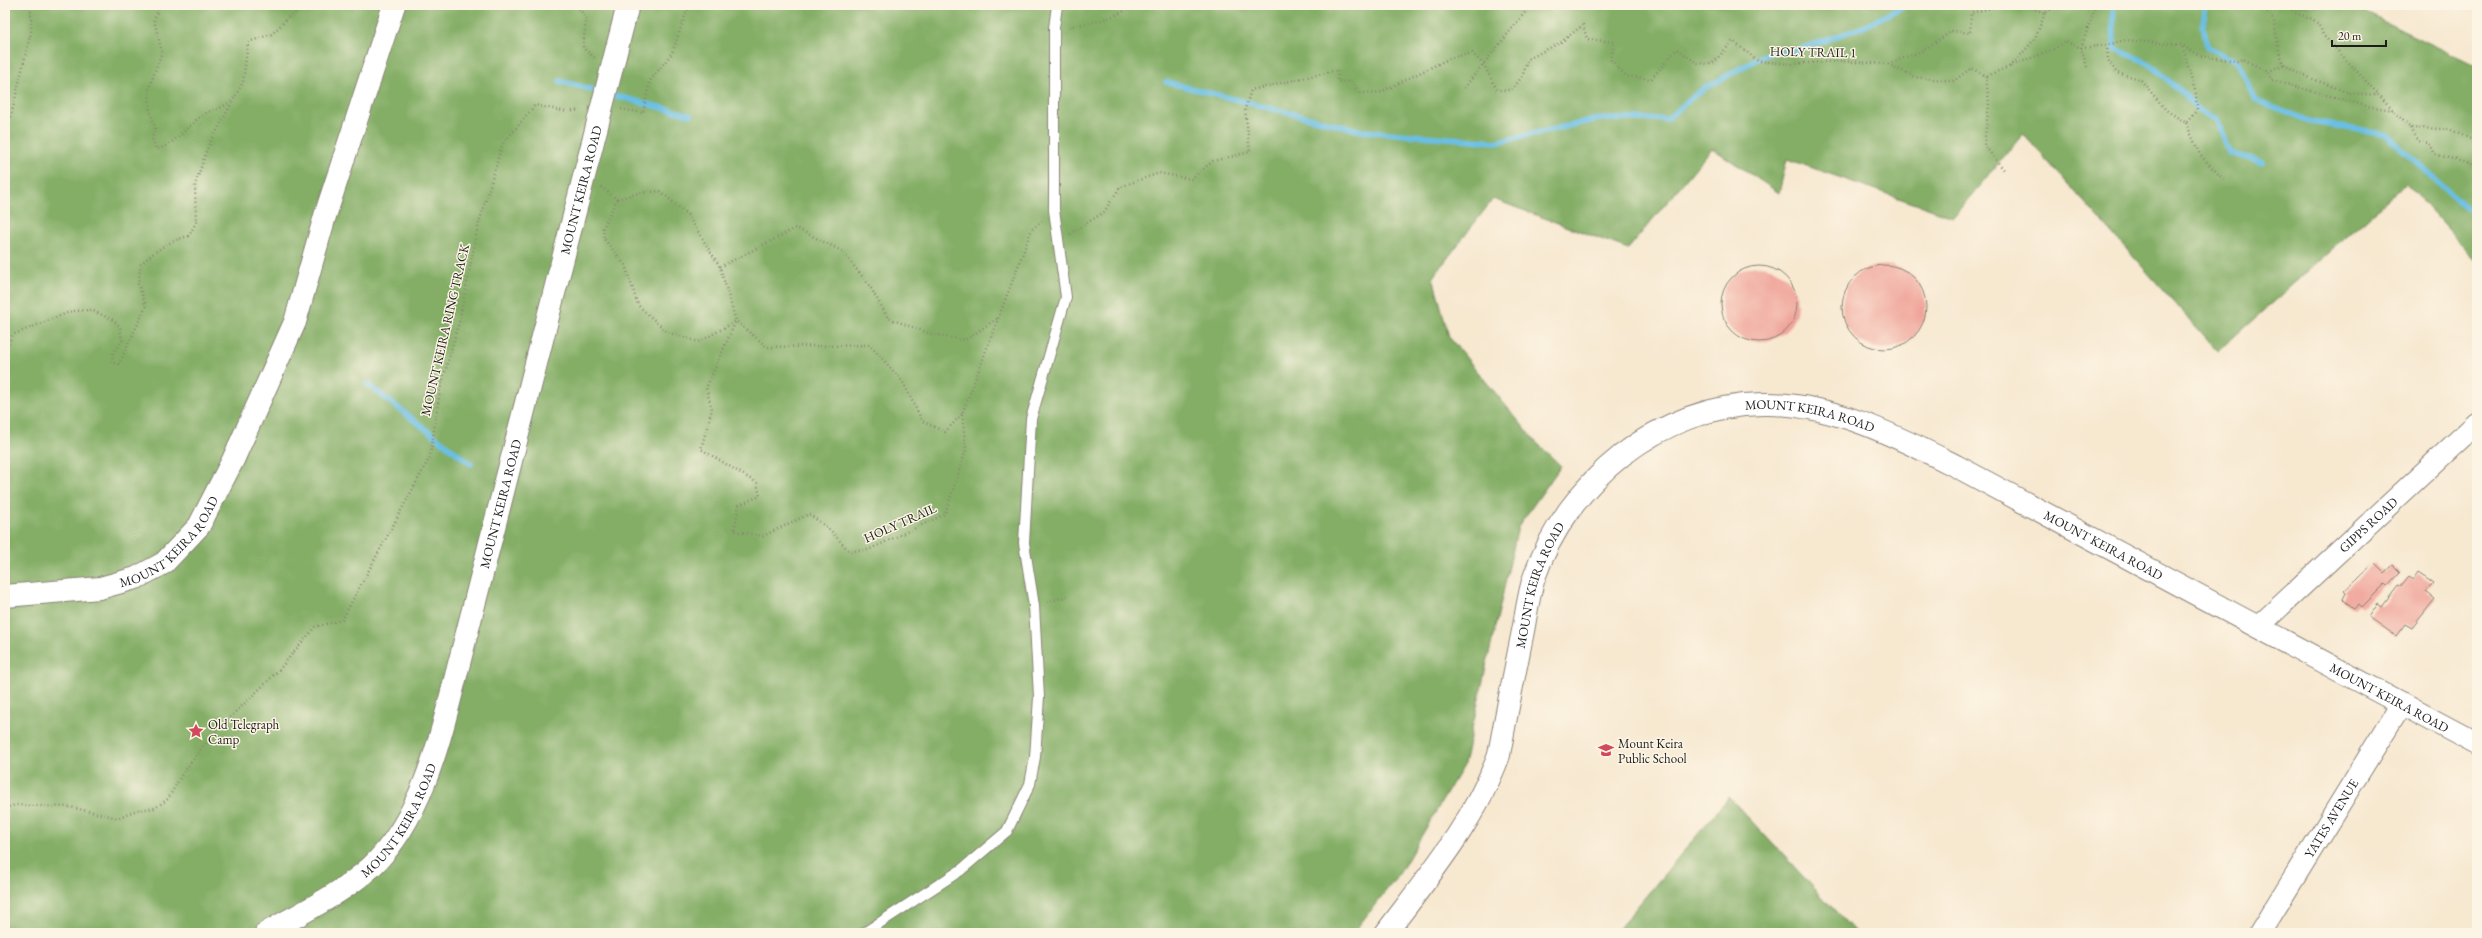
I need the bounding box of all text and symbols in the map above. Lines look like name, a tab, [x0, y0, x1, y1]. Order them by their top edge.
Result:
scale bar	[2332, 22, 2386, 48]
text: 20 m	[2338, 28, 2362, 44]
street label: HOLY TRAIL 1	[1770, 43, 1856, 61]
street label: MOUNT KEIRA ROAD	[556, 123, 605, 256]
street label: MOUNT KEIRA RING TRACK	[417, 242, 473, 418]
street label: MOUNT KEIRA ROAD	[1744, 395, 1877, 436]
street label: MOUNT KEIRA ROAD	[475, 437, 525, 570]
street label: MOUNT KEIRA ROAD	[117, 493, 222, 591]
street label: GIPPS ROAD	[2335, 493, 2401, 556]
street label: HOLY TRAIL	[861, 499, 939, 547]
street label: MOUNT KEIRA ROAD	[2041, 506, 2166, 584]
street label: MOUNT KEIRA ROAD	[1511, 518, 1568, 650]
street label: MOUNT KEIRA ROAD	[2327, 659, 2452, 736]
place label: Old Telegraph Camp	[208, 716, 280, 748]
place icon: Old Telegraph Camp	[187, 722, 205, 740]
place label: Mount Keira Public School	[1618, 735, 1687, 767]
school or university icon: Mount Keira Public School	[1597, 741, 1615, 759]
street label: MOUNT KEIRA ROAD	[357, 761, 440, 881]
street label: YATES AVENUE	[2300, 775, 2362, 861]

